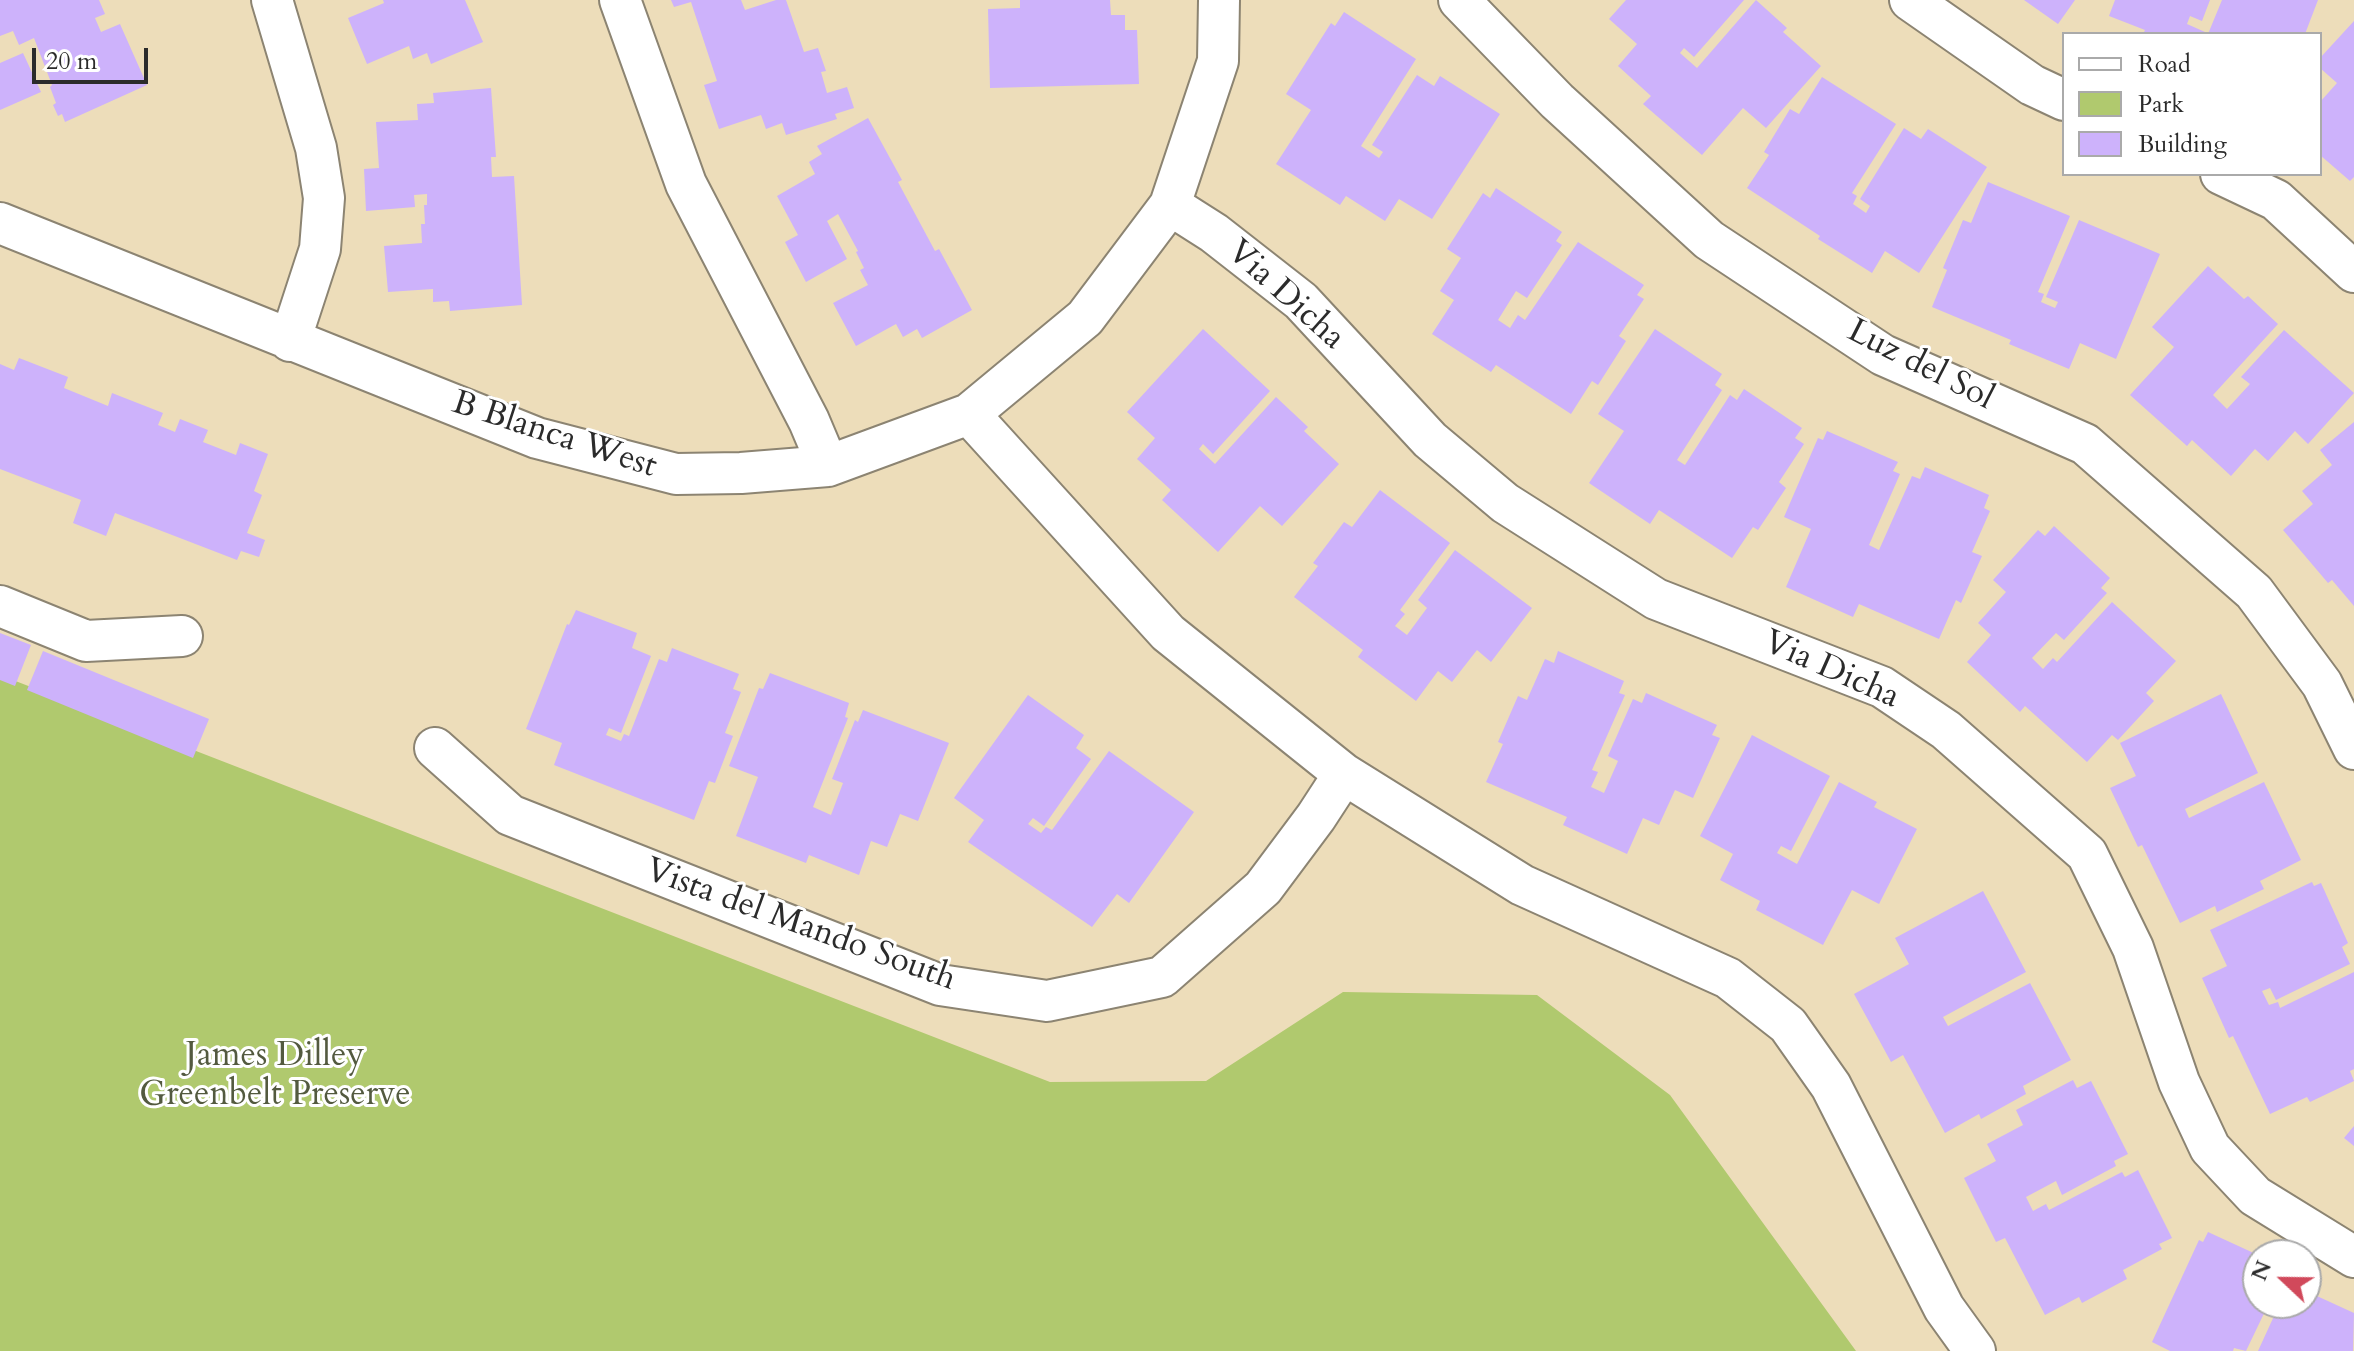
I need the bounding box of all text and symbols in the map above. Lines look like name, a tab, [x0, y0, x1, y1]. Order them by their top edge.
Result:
scale bar	[36, 32, 152, 82]
legend	[2062, 32, 2322, 176]
text: 20 m	[46, 45, 97, 78]
text: Road	[2138, 48, 2191, 81]
text: Park	[2138, 88, 2184, 121]
text: Building	[2138, 128, 2227, 161]
street label: Via Dicha	[1218, 233, 1352, 359]
street label: Luz del Sol	[1840, 312, 2000, 420]
street label: B Blanca West	[447, 384, 661, 488]
street label: Via Dicha	[1757, 623, 1905, 719]
street label: Vista del Mando South	[639, 851, 961, 1001]
park label: James Dilley Greenbelt Preserve	[139, 1037, 411, 1116]
north arrow	[2242, 1239, 2322, 1319]
text: N	[2244, 1256, 2279, 1285]

